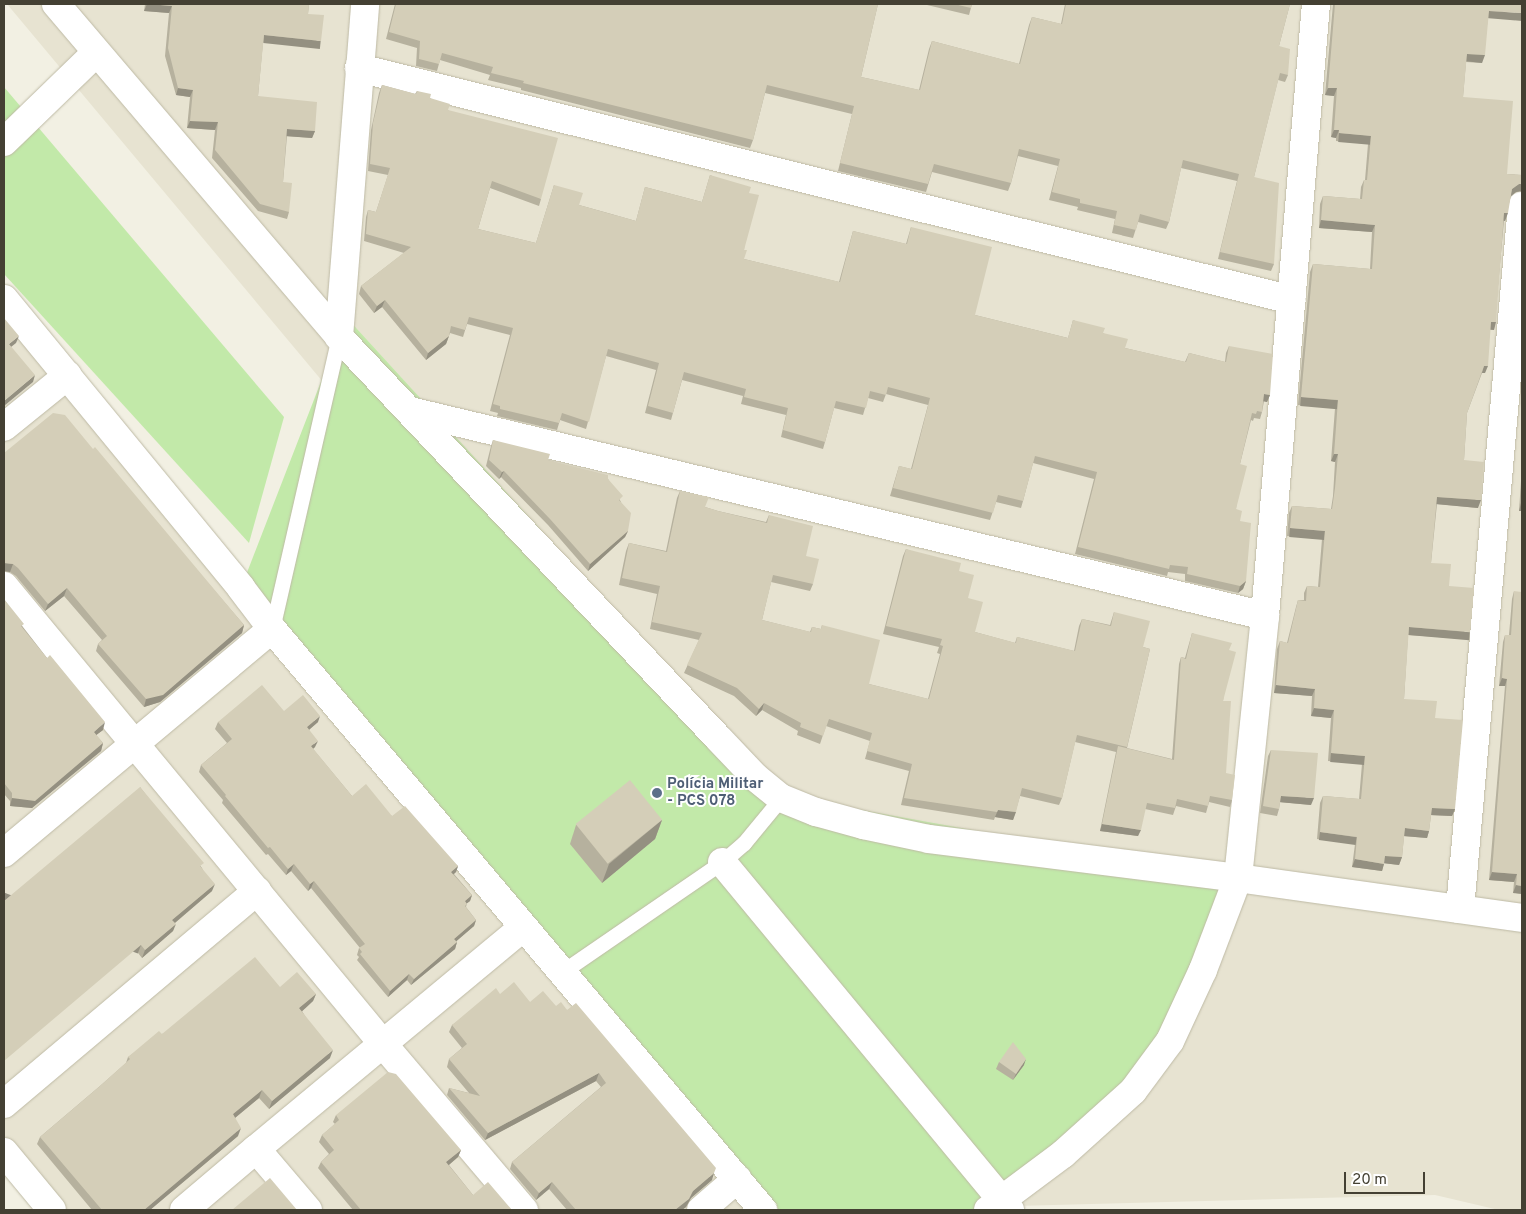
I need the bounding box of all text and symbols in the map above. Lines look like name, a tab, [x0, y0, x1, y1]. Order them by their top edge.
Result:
place label: Polícia Militar - PCS 078	[667, 775, 763, 810]
marker: Polícia Militar - PCS 078	[651, 787, 663, 799]
scale bar	[1346, 1162, 1427, 1194]
text: 20 m	[1352, 1171, 1387, 1190]

